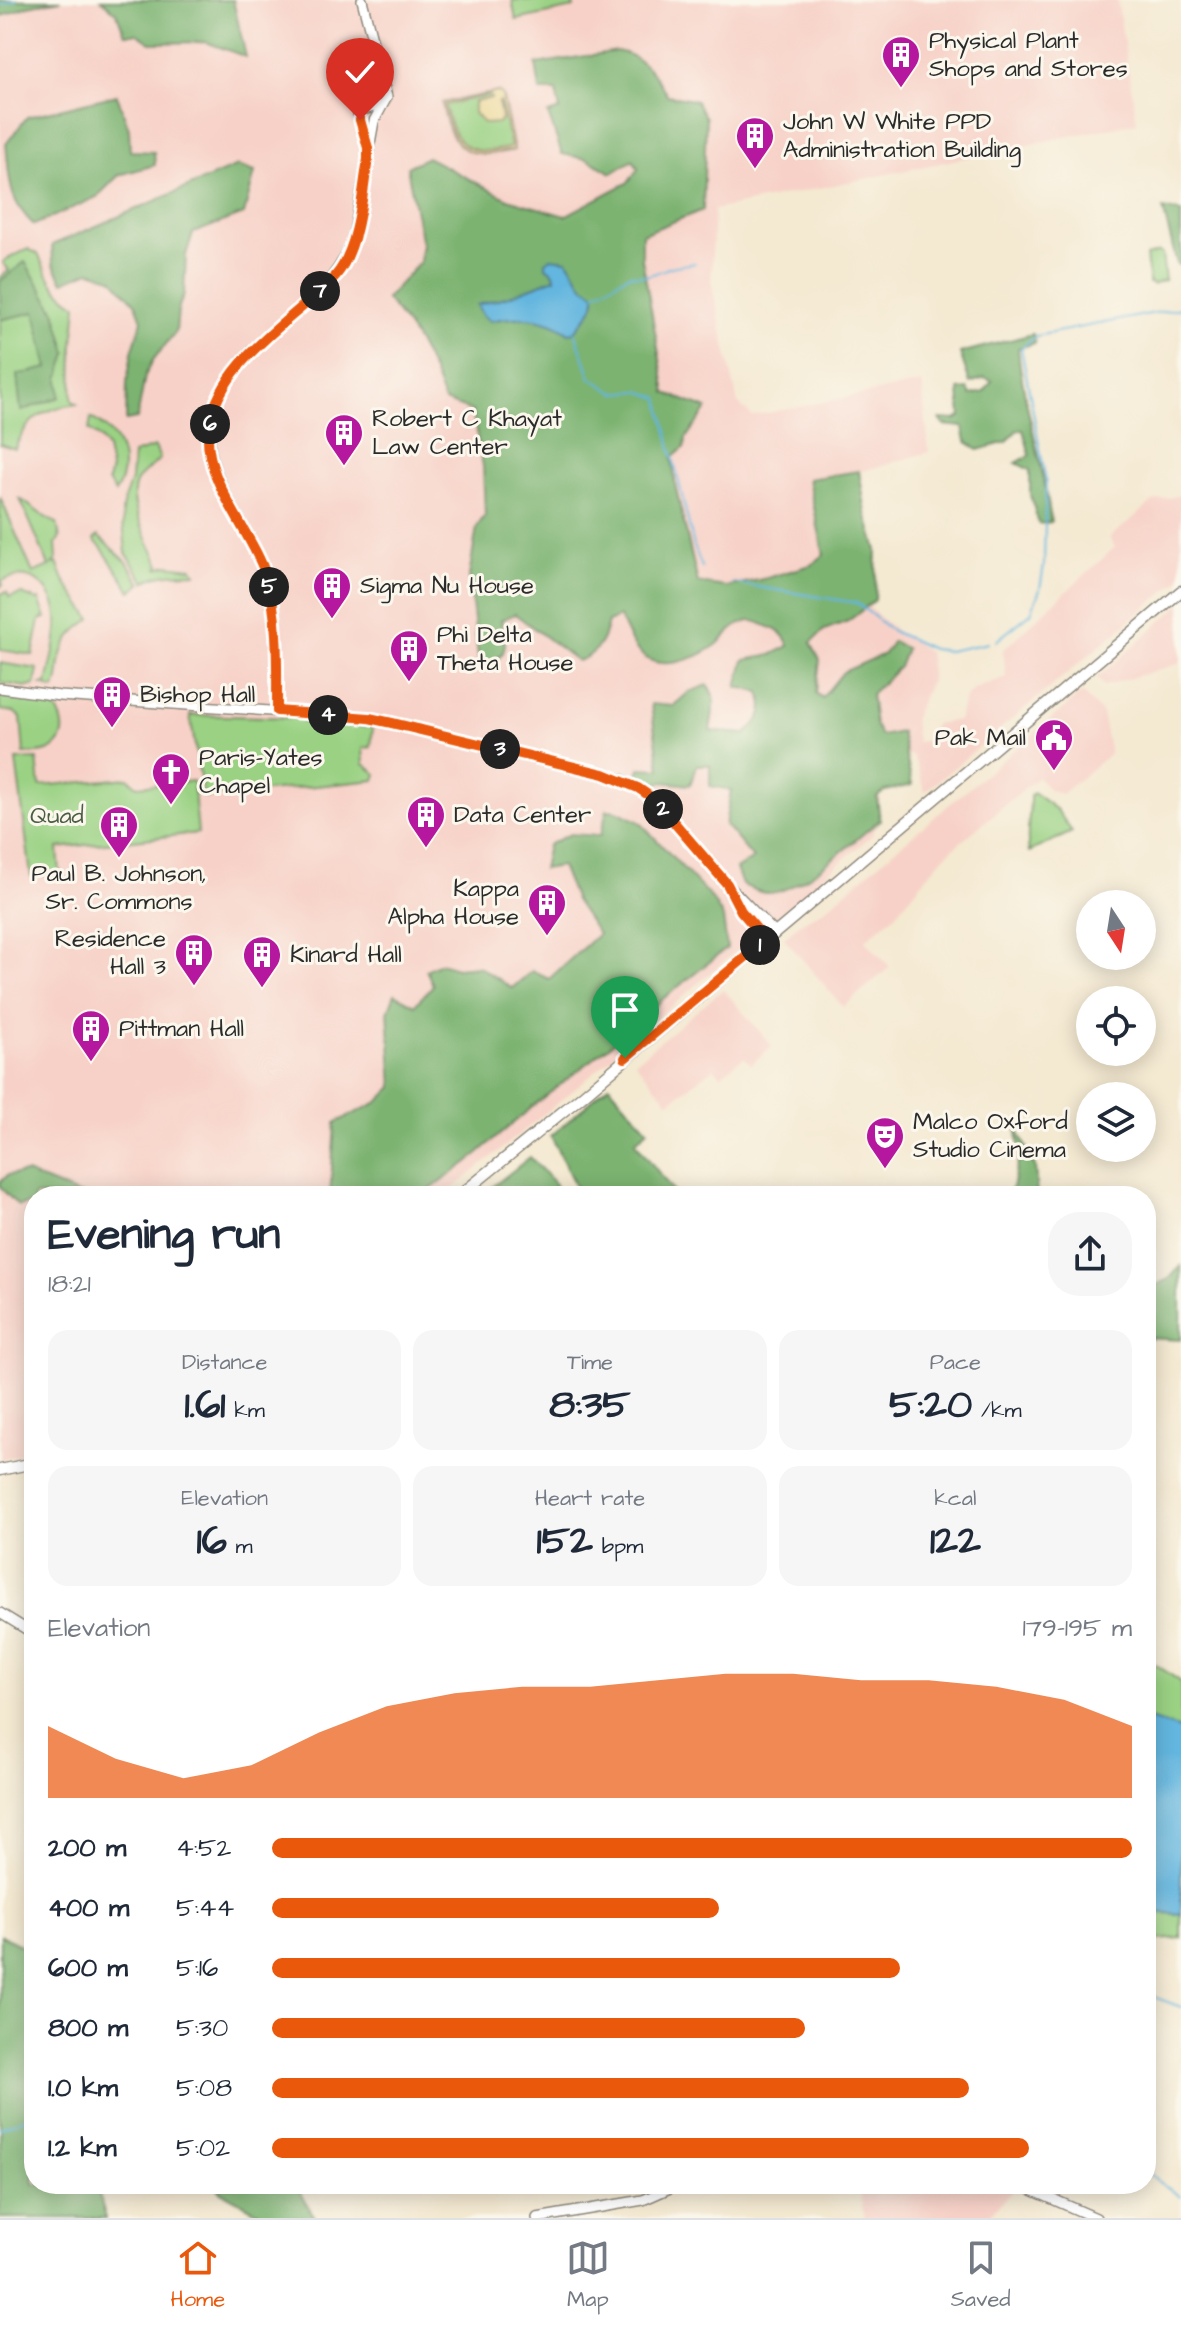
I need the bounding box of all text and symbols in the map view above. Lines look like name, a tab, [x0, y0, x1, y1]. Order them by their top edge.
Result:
place label: Physical Plant Shops and Stores	[929, 24, 1128, 86]
building icon: Physical Plant Shops and Stores	[880, 34, 922, 89]
pin	[326, 38, 394, 120]
icon: check	[338, 50, 382, 94]
place label: John W White PPD Administration Building	[783, 105, 1021, 168]
building icon: John W White PPD Administration Building	[734, 115, 776, 170]
pin: 7	[300, 271, 340, 311]
text: 7	[313, 275, 327, 306]
place label: Robert C Khayat Law Center	[372, 402, 562, 464]
pin: 6	[190, 404, 230, 444]
text: 6	[203, 408, 217, 439]
building icon: Robert C Khayat Law Center	[323, 412, 365, 467]
building icon: Sigma Nu House	[311, 565, 353, 620]
pin: 5	[249, 567, 289, 607]
place label: Sigma Nu House	[360, 569, 534, 604]
text: 5	[261, 571, 277, 602]
place label: Phi Delta Theta House	[437, 618, 574, 680]
building icon: Phi Delta Theta House	[388, 628, 430, 683]
building icon: Bishop Hall	[91, 674, 133, 729]
place label: Bishop Hall	[140, 678, 255, 712]
pin: 4	[308, 695, 348, 735]
text: 4	[321, 699, 335, 730]
public building icon: Pak Mail	[1033, 717, 1075, 772]
place label: Pak Mail	[935, 721, 1026, 755]
pin: 3	[480, 729, 520, 769]
text: 3	[494, 733, 506, 764]
place label: Paris-Yates Chapel	[199, 741, 323, 803]
church icon: Paris-Yates Chapel	[150, 751, 192, 806]
pin: 2	[643, 789, 683, 829]
text: 2	[657, 793, 669, 824]
building icon: Data Center	[405, 794, 447, 849]
place label: Data Center	[454, 798, 591, 832]
park label: Quad	[30, 799, 84, 833]
building icon: Paul B. Johnson, Sr. Commons	[98, 804, 140, 859]
place label: Paul B. Johnson, Sr. Commons	[31, 857, 207, 919]
place label: Kappa Alpha House	[388, 872, 519, 934]
building icon: Kappa Alpha House	[526, 882, 568, 937]
north arrow	[1076, 890, 1156, 970]
map controls	[1076, 890, 1156, 1162]
place label: Residence Hall 3	[55, 922, 166, 984]
pin: 1	[740, 925, 780, 965]
text: 1	[759, 929, 761, 960]
building icon: Residence Hall 3	[173, 932, 215, 987]
building icon: Kinard Hall	[241, 934, 283, 989]
place label: Kinard Hall	[290, 938, 402, 972]
pin	[591, 976, 659, 1058]
button: locate	[1076, 986, 1156, 1066]
icon: arrive	[603, 988, 647, 1032]
building icon: Pittman Hall	[70, 1008, 112, 1063]
place label: Pittman Hall	[119, 1012, 244, 1046]
button: layers	[1076, 1082, 1156, 1162]
place label: Malco Oxford Studio Cinema	[913, 1105, 1068, 1167]
theatre icon: Malco Oxford Studio Cinema	[864, 1115, 906, 1170]
text: Evening run	[48, 1205, 280, 1266]
button: share	[1048, 1212, 1132, 1296]
text: 18:21	[48, 1266, 91, 1302]
text: Distance	[182, 1347, 267, 1378]
text: Time	[567, 1347, 613, 1378]
text: Pace	[930, 1347, 981, 1378]
text: 1.61	[184, 1378, 225, 1433]
text: 8:35	[549, 1378, 631, 1433]
text: 5:20	[889, 1378, 972, 1433]
text: km	[225, 1395, 265, 1426]
text: /km	[972, 1395, 1022, 1426]
text: Elevation	[181, 1483, 268, 1514]
text: Heart rate	[535, 1483, 645, 1514]
text: kcal	[934, 1483, 976, 1514]
text: 16	[197, 1514, 227, 1569]
text: 152	[537, 1514, 593, 1569]
text: 122	[930, 1514, 981, 1569]
text: m	[227, 1531, 253, 1562]
text: bpm	[593, 1531, 643, 1562]
text: Elevation	[48, 1610, 150, 1646]
text: 179–195 m	[1023, 1610, 1132, 1646]
text: 200 m	[48, 1830, 126, 1866]
text: 4:52	[176, 1830, 231, 1866]
text: 400 m	[48, 1890, 129, 1926]
text: 5:44	[176, 1890, 234, 1926]
text: 600 m	[48, 1950, 128, 1986]
text: 5:16	[176, 1950, 218, 1986]
text: 800 m	[48, 2010, 128, 2046]
text: 5:30	[176, 2010, 228, 2046]
text: 1.0 km	[48, 2070, 118, 2106]
text: 5:08	[176, 2070, 232, 2106]
text: 1.2 km	[48, 2130, 116, 2166]
text: 5:02	[176, 2130, 230, 2166]
tab: Home	[170, 2236, 225, 2315]
tab: Map	[566, 2236, 610, 2315]
tab: Saved	[951, 2236, 1011, 2315]

